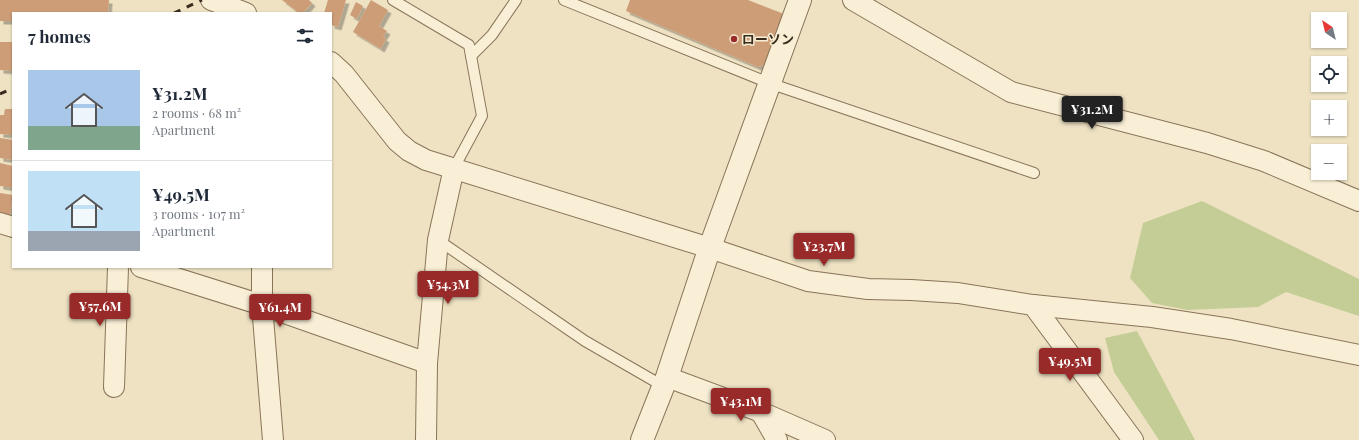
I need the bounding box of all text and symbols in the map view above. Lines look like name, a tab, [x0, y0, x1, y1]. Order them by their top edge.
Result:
north arrow	[1311, 12, 1347, 48]
map controls	[1311, 12, 1347, 180]
text: 7 homes	[28, 25, 91, 47]
icon: filters	[294, 25, 316, 47]
place label: ローソン	[742, 30, 794, 47]
marker: ローソン	[729, 34, 739, 44]
button: locate	[1311, 56, 1347, 92]
text: ¥31.2M	[152, 82, 208, 104]
icon: home	[60, 86, 108, 134]
pin: ¥31.2M	[1059, 96, 1125, 130]
text: ¥31.2M	[1071, 100, 1113, 117]
button: +	[1311, 100, 1347, 136]
text: 2 rooms · 68 m²	[152, 104, 241, 121]
text: Apartment	[152, 121, 215, 138]
button: −	[1311, 144, 1347, 180]
text: ¥49.5M	[152, 183, 210, 205]
icon: home	[60, 187, 108, 235]
text: 3 rooms · 107 m²	[152, 205, 245, 222]
text: Apartment	[152, 222, 215, 239]
pin: ¥23.7M	[791, 233, 857, 267]
text: ¥23.7M	[802, 237, 846, 254]
pin: ¥54.3M	[415, 271, 481, 305]
text: ¥54.3M	[426, 275, 470, 292]
pin: ¥57.6M	[67, 293, 133, 327]
pin: ¥61.4M	[247, 294, 313, 328]
text: ¥57.6M	[78, 297, 122, 314]
text: ¥61.4M	[258, 298, 302, 315]
pin: ¥49.5M	[1037, 348, 1103, 382]
text: ¥49.5M	[1048, 352, 1092, 369]
pin: ¥43.1M	[708, 388, 774, 422]
text: ¥43.1M	[720, 392, 762, 409]

